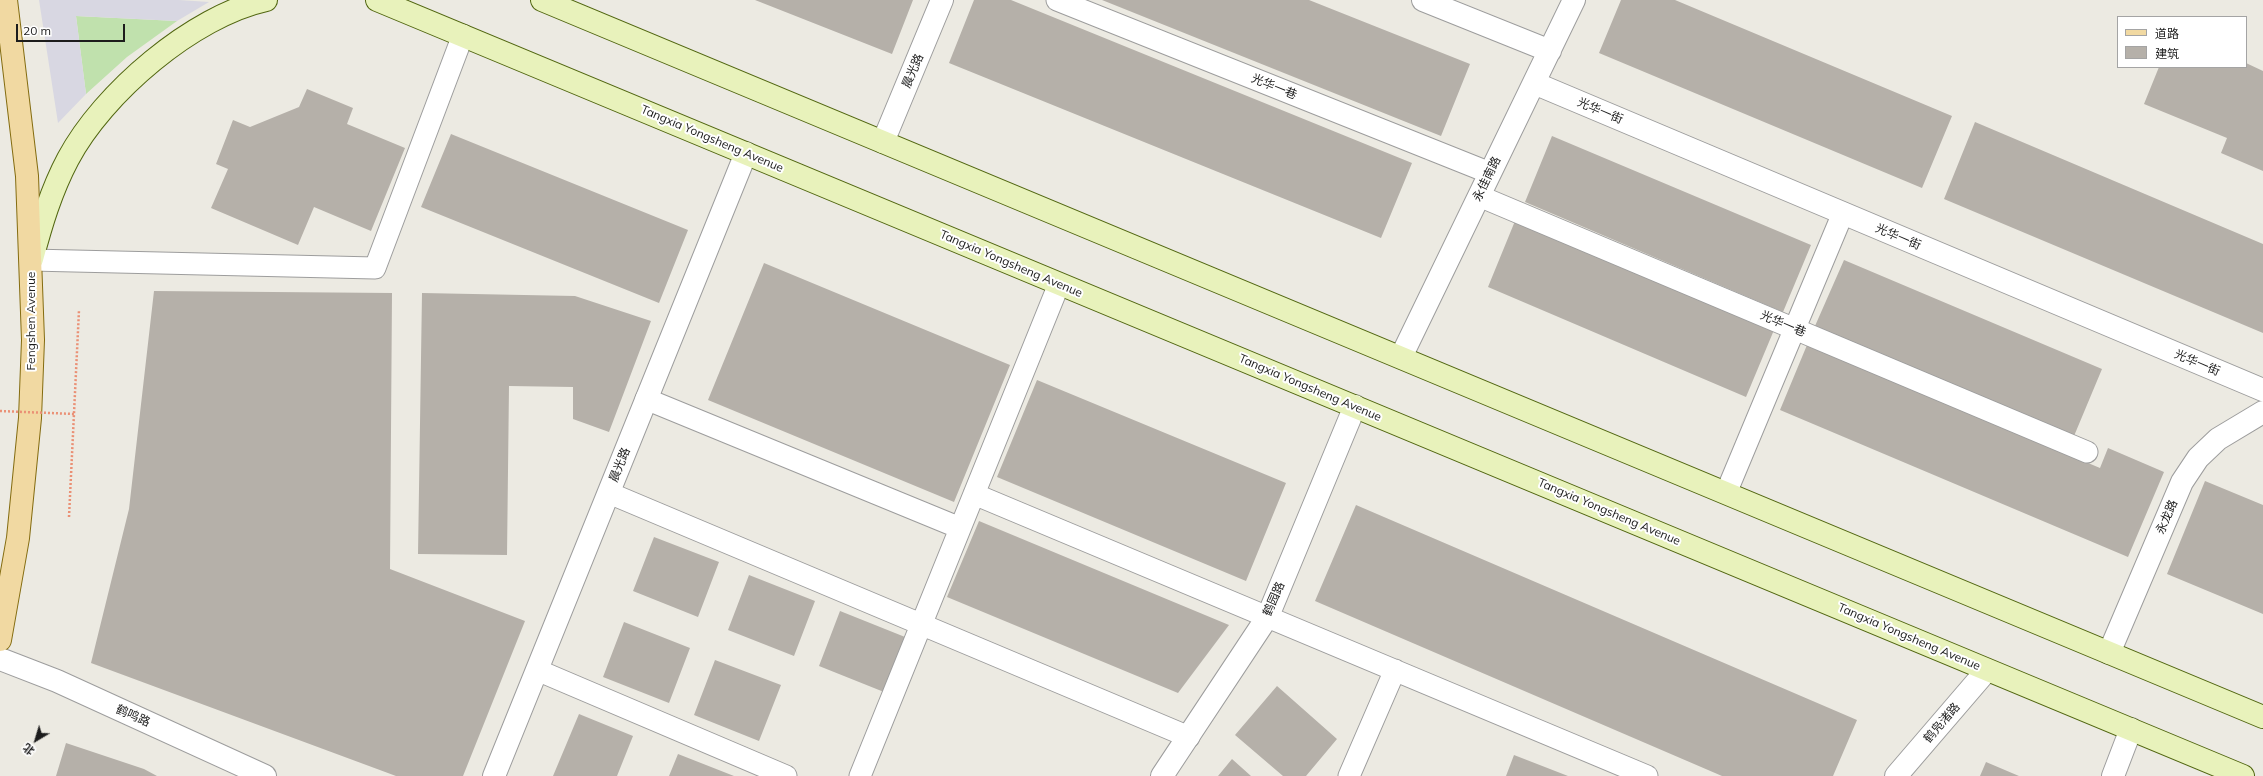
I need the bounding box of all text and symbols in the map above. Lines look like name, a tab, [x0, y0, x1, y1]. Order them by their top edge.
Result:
scale bar	[18, 16, 127, 42]
legend	[2117, 16, 2247, 68]
text: 20 m	[23, 23, 51, 38]
text: 道路	[2155, 26, 2179, 41]
text: 建筑	[2155, 46, 2179, 61]
street label: 晨光路	[899, 52, 927, 90]
street label: 光华一巷	[1249, 71, 1299, 103]
street label: 光华一街	[1575, 95, 1625, 127]
street label: Tangxia Yongsheng Avenue	[639, 102, 785, 176]
street label: 永佳南路	[1470, 154, 1504, 204]
street label: 光华一街	[1873, 221, 1923, 253]
street label: Tangxia Yongsheng Avenue	[938, 227, 1084, 301]
street label: Fengshen Avenue	[24, 272, 38, 370]
street label: 光华一巷	[1758, 308, 1808, 340]
street label: 光华一街	[2172, 347, 2222, 379]
street label: Tangxia Yongsheng Avenue	[1237, 351, 1383, 425]
street label: 晨光路	[607, 446, 633, 484]
street label: Tangxia Yongsheng Avenue	[1536, 475, 1682, 549]
street label: 永龙路	[2153, 498, 2181, 536]
street label: 鹤园路	[1260, 580, 1288, 618]
street label: Tangxia Yongsheng Avenue	[1836, 600, 1982, 674]
street label: 鹤凫渚路	[1921, 700, 1963, 746]
street label: 鹤鸣路	[114, 702, 152, 730]
north arrow	[16, 720, 56, 760]
text: 北	[20, 741, 37, 758]

